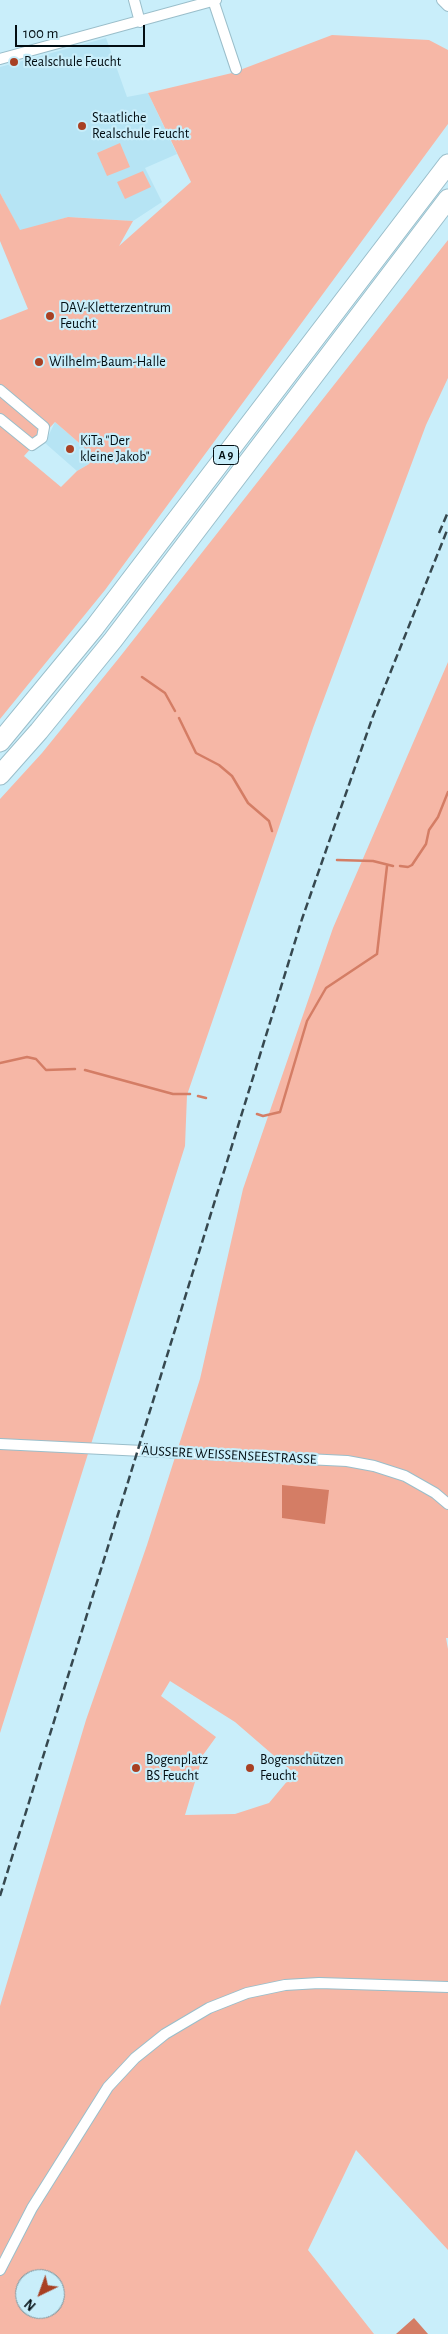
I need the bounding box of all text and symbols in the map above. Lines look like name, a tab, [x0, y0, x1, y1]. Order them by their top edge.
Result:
scale bar	[18, 15, 148, 47]
text: 100 m	[23, 26, 58, 41]
place label: Realschule Feucht	[24, 54, 121, 70]
marker: Realschule Feucht	[8, 56, 20, 68]
place label: Staatliche Realschule Feucht	[92, 110, 189, 142]
marker: Staatliche Realschule Feucht	[76, 120, 88, 132]
place label: DAV-Kletterzentrum Feucht	[60, 300, 171, 332]
marker: DAV-Kletterzentrum Feucht	[44, 310, 56, 322]
place label: Wilhelm-Baum-Halle	[49, 354, 166, 370]
marker: Wilhelm-Baum-Halle	[33, 356, 45, 368]
place label: KiTa "Der kleine Jakob"	[80, 433, 150, 466]
marker: KiTa "Der kleine Jakob"	[64, 443, 76, 455]
road number: A 9	[214, 446, 238, 464]
street label: ÄUSSERE WEISSENSEESTRASSE	[141, 1442, 317, 1468]
place label: Bogenplatz BS Feucht	[146, 1752, 208, 1784]
place label: Bogenschützen Feucht	[260, 1752, 343, 1784]
marker: Bogenplatz BS Feucht	[130, 1762, 142, 1774]
marker: Bogenschützen Feucht	[244, 1762, 256, 1774]
north arrow	[15, 2269, 65, 2319]
text: N	[22, 2296, 39, 2313]

